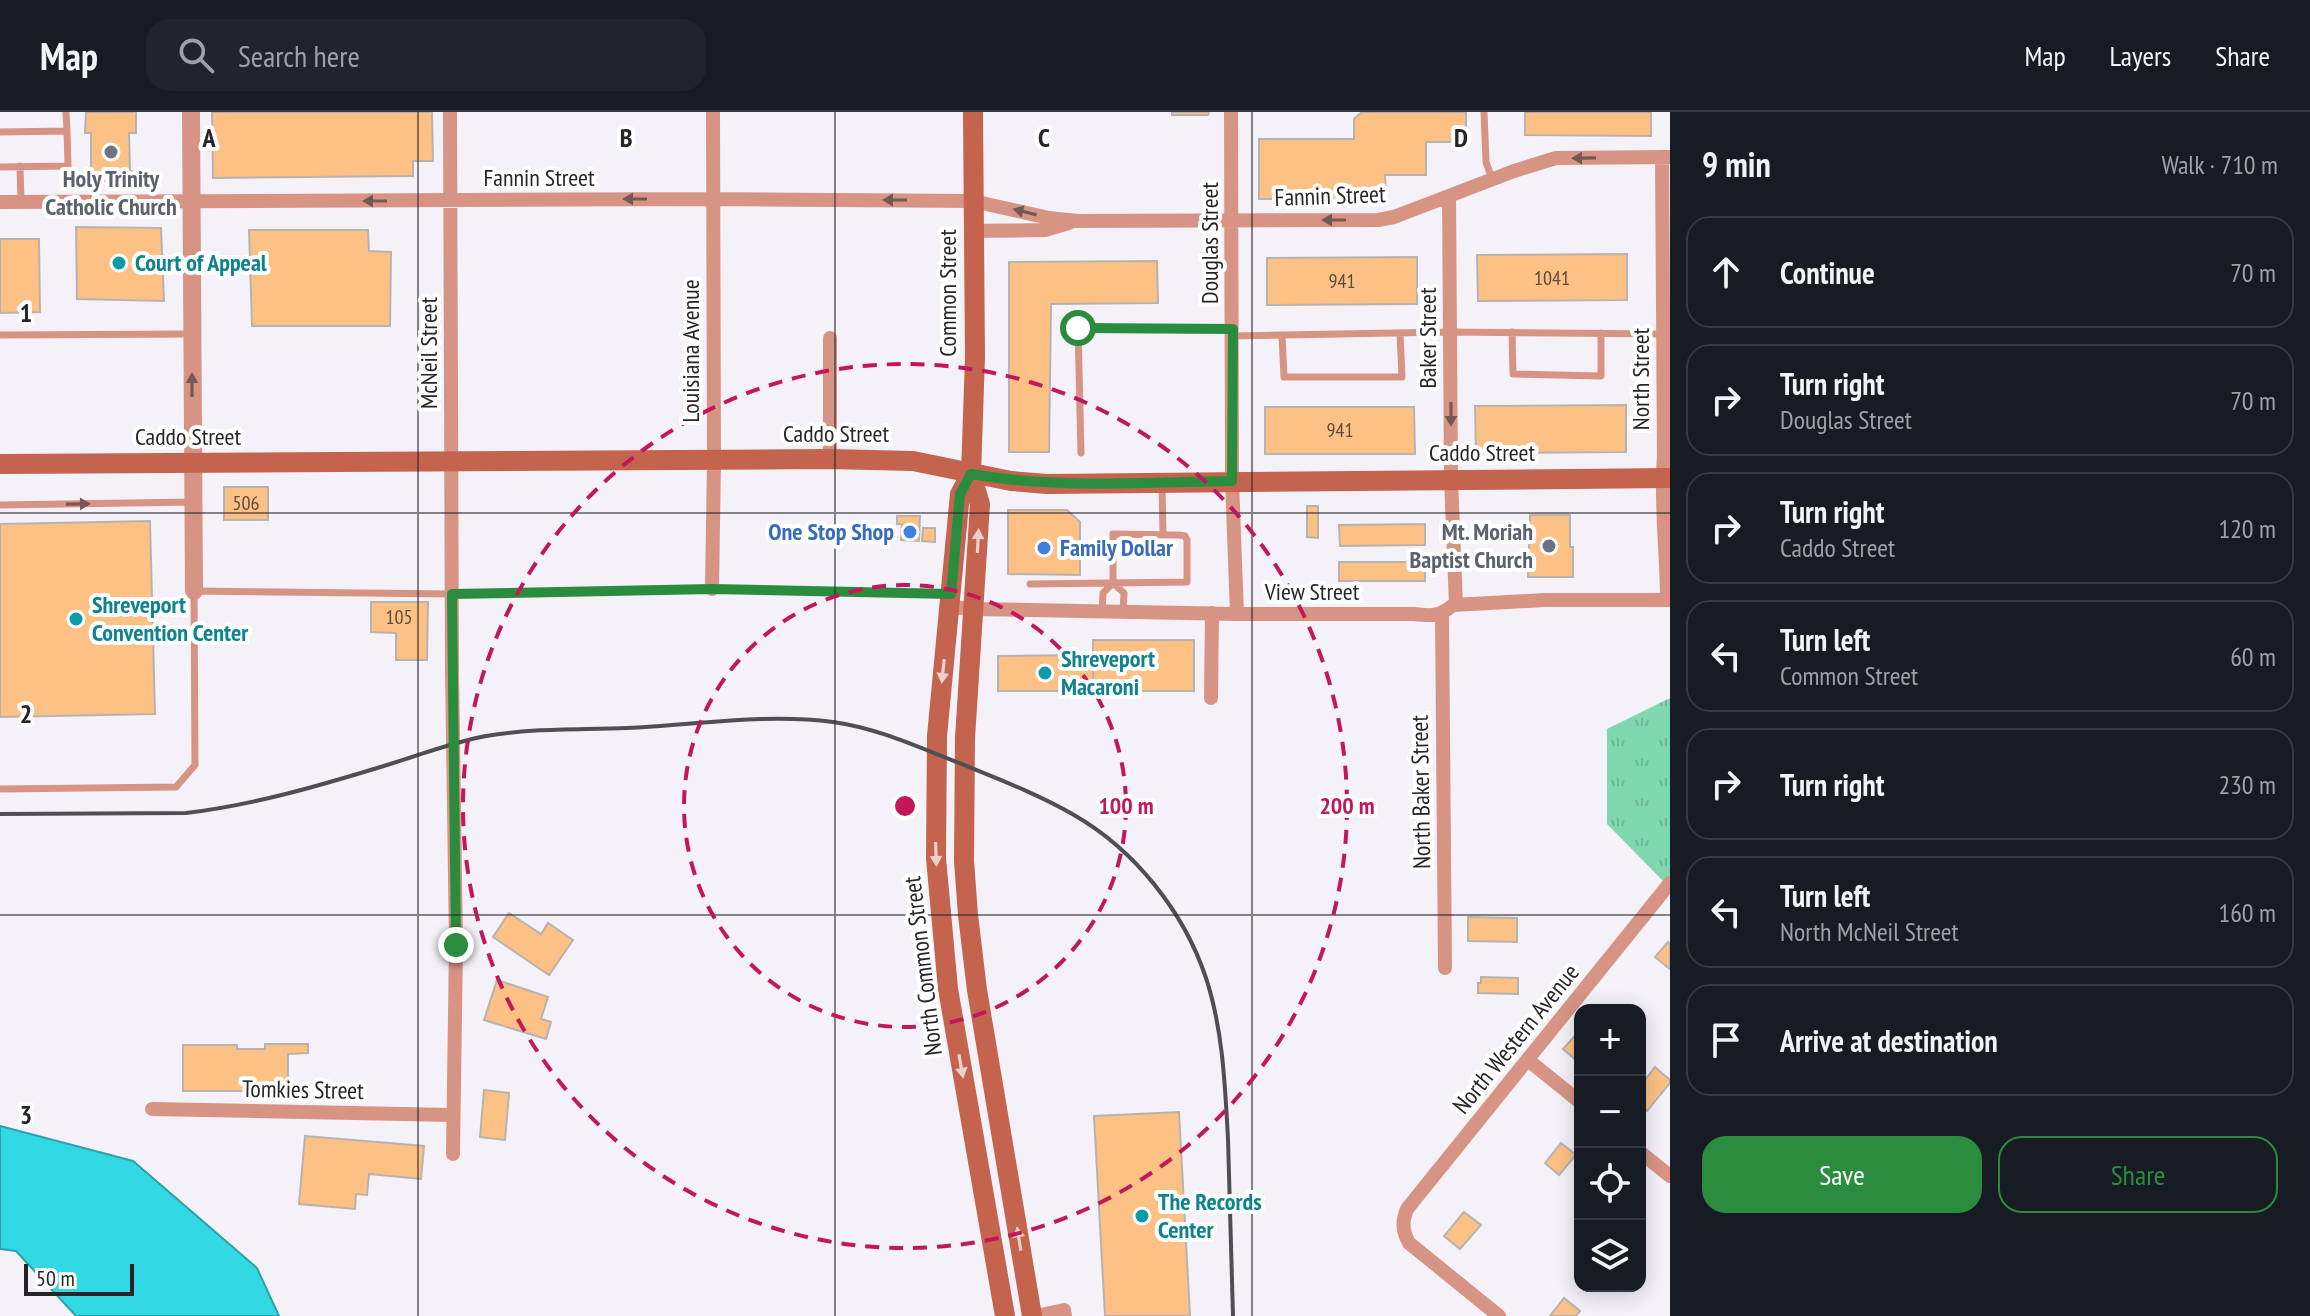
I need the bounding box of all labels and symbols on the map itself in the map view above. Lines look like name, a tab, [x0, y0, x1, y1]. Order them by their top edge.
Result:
text: A	[201, 121, 216, 154]
text: B	[620, 121, 633, 154]
text: C	[1038, 121, 1050, 154]
text: D	[1454, 121, 1468, 154]
marker: Holy Trinity Catholic Church	[102, 143, 120, 161]
one-way arrow	[1571, 152, 1596, 164]
street label: Fannin Street	[483, 162, 595, 193]
place label: Holy Trinity Catholic Church	[45, 163, 177, 222]
street label: Fannin Street	[1274, 178, 1386, 213]
street label: Douglas Street	[1194, 182, 1225, 304]
one-way arrow	[622, 193, 647, 205]
one-way arrow	[882, 194, 907, 206]
one-way arrow	[362, 195, 387, 207]
one-way arrow	[1012, 205, 1037, 217]
one-way arrow	[1321, 214, 1346, 226]
street label: Common Street	[932, 229, 963, 357]
place label: Court of Appeal	[135, 247, 267, 278]
marker: Court of Appeal	[110, 254, 128, 272]
house number: 1041	[1534, 265, 1570, 291]
house number: 941	[1329, 268, 1356, 294]
street label: Louisiana Avenue	[675, 279, 706, 423]
street label: Baker Street	[1412, 287, 1443, 389]
text: 1	[20, 296, 32, 329]
street label: McNeil Street	[413, 296, 444, 409]
route start	[1060, 310, 1096, 346]
street label: North Street	[1625, 327, 1656, 430]
one-way arrow	[186, 372, 198, 397]
one-way arrow	[1445, 402, 1457, 427]
house number: 941	[1327, 417, 1354, 443]
street label: Caddo Street	[783, 418, 889, 449]
street label: Caddo Street	[135, 421, 241, 452]
street label: Caddo Street	[1429, 437, 1535, 468]
house number: 506	[233, 490, 260, 516]
one-way arrow	[66, 498, 91, 510]
place label: One Stop Shop	[768, 516, 894, 547]
place label: Mt. Moriah Baptist Church	[1410, 516, 1533, 575]
marker: One Stop Shop	[901, 523, 919, 541]
one-way arrow	[972, 528, 985, 553]
place label: Family Dollar	[1060, 532, 1174, 563]
marker: Mt. Moriah Baptist Church	[1540, 537, 1558, 555]
marker: Family Dollar	[1035, 539, 1053, 557]
street label: View Street	[1264, 576, 1360, 607]
place label: Shreveport Convention Center	[92, 589, 249, 648]
house number: 105	[386, 604, 413, 630]
marker: Shreveport Convention Center	[67, 610, 85, 628]
place label: Shreveport Macaroni	[1061, 643, 1155, 702]
one-way arrow	[937, 659, 950, 684]
marker: Shreveport Macaroni	[1036, 664, 1054, 682]
text: 2	[20, 697, 32, 730]
street label: North Baker Street	[1404, 714, 1437, 869]
text: 100 m	[1098, 790, 1154, 821]
text: 200 m	[1319, 790, 1375, 821]
centre of rings	[891, 792, 919, 820]
one-way arrow	[930, 842, 943, 867]
street label: North Common Street	[896, 874, 949, 1057]
route end	[438, 927, 474, 963]
street label: North Western Avenue	[1446, 957, 1586, 1120]
one-way arrow	[956, 1054, 968, 1079]
street label: Tomkies Street	[242, 1073, 364, 1106]
text: 3	[20, 1098, 32, 1131]
place label: The Records Center	[1158, 1186, 1262, 1245]
marker: The Records Center	[1133, 1207, 1151, 1225]
one-way arrow	[1012, 1226, 1024, 1251]
scale bar	[24, 1260, 134, 1296]

